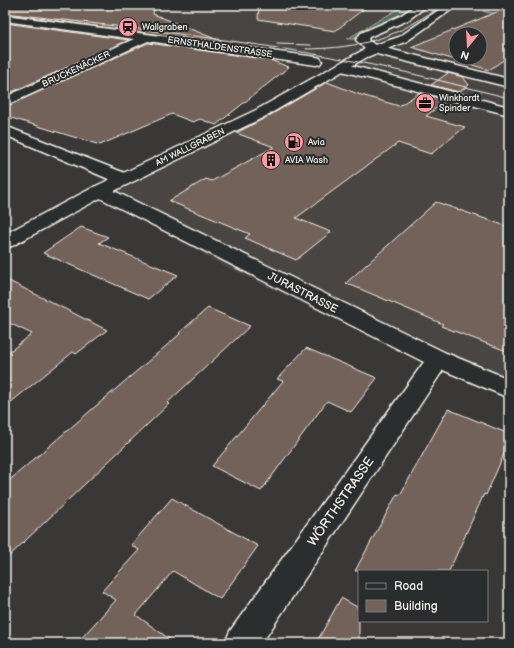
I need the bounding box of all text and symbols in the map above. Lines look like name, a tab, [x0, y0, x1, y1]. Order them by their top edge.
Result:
station icon: Wallgraben	[117, 16, 139, 38]
place label: Wallgraben	[142, 22, 188, 33]
north arrow	[448, 26, 488, 66]
street label: ERNSTHALDENSTRASSE	[167, 35, 273, 60]
text: N	[459, 48, 471, 62]
street label: BRUCKENÄCKER	[40, 49, 113, 90]
office icon: Winkhardt Spinder	[414, 92, 436, 114]
place label: Winkhardt Spinder	[439, 93, 480, 114]
street label: AM WALLGRABEN	[154, 126, 227, 169]
fuel station icon: Avia	[283, 131, 305, 153]
place label: Avia	[308, 137, 325, 148]
building icon: AVIA Wash	[260, 149, 282, 171]
place label: AVIA Wash	[285, 155, 328, 166]
street label: JURASTRASSE	[266, 269, 340, 316]
street label: WÖRTHSTRASSE	[304, 454, 378, 549]
legend	[358, 570, 488, 622]
text: Road	[394, 579, 423, 594]
text: Building	[394, 599, 438, 614]

